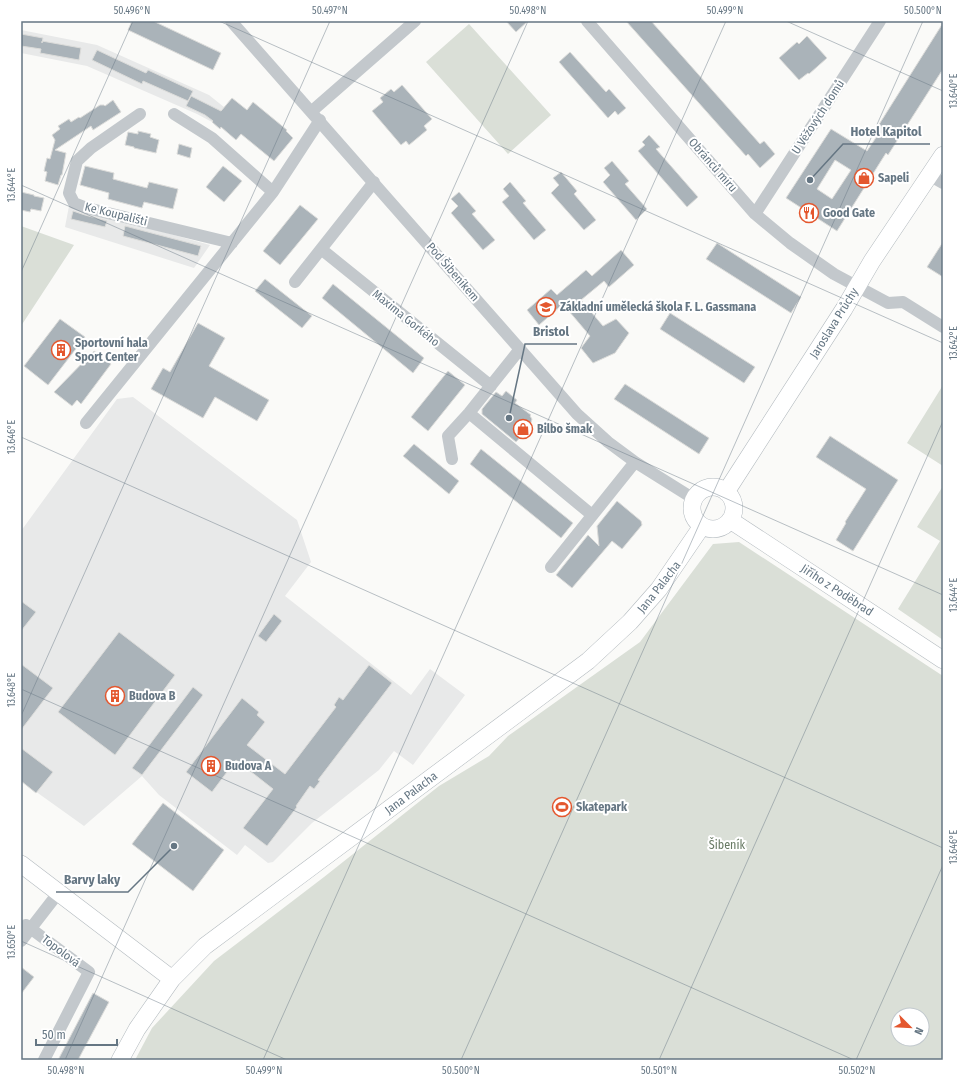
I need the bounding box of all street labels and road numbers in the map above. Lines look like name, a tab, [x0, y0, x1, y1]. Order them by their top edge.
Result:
street label: U Věžových domů	[789, 77, 847, 157]
street label: Obránců míru	[686, 135, 740, 195]
street label: Ke Koupališti	[83, 199, 149, 229]
street label: Pod Šibeníkem	[424, 239, 483, 304]
street label: Jaroslava Průchy	[807, 285, 862, 361]
street label: Maxima Gorkého	[370, 287, 442, 349]
street label: Jana Palacha	[634, 558, 684, 616]
street label: Jiřího z Poděbrad	[798, 561, 876, 619]
street label: Jana Palacha	[382, 769, 440, 817]
street label: Topolová	[39, 932, 83, 970]

